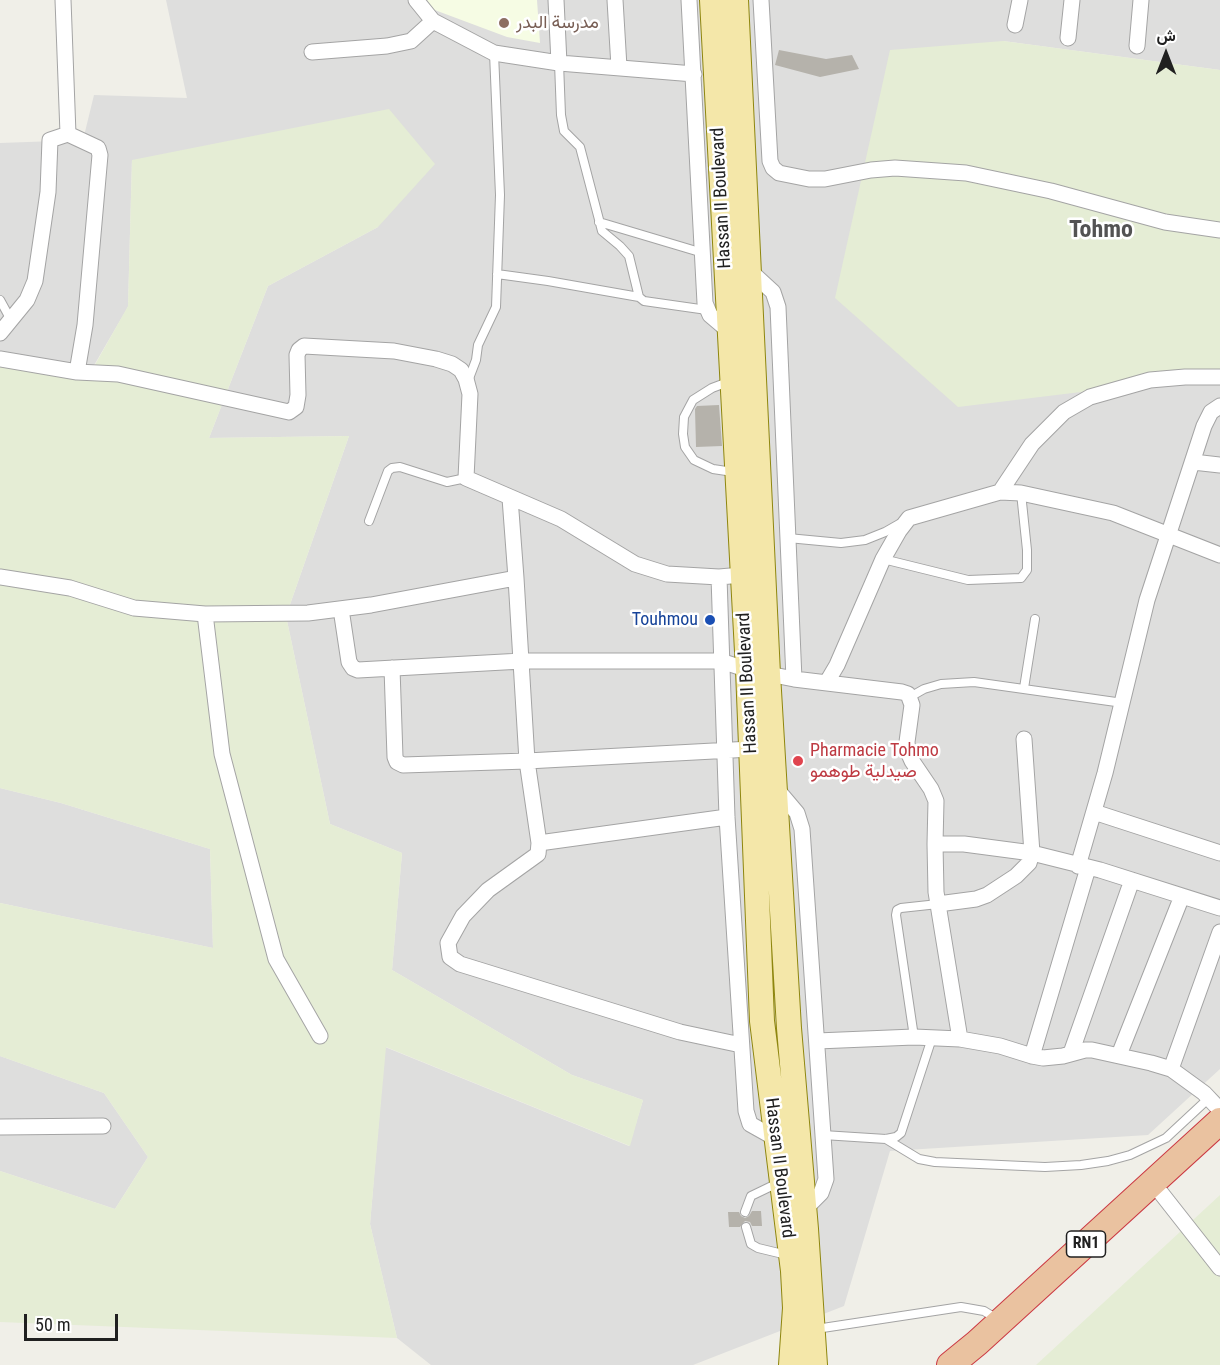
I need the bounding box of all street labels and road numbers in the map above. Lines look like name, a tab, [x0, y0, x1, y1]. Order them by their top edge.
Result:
street label: Hassan II Boulevard	[708, 127, 736, 269]
street label: Hassan II Boulevard	[734, 612, 762, 754]
street label: Hassan II Boulevard	[760, 1097, 798, 1239]
road number: RN1	[1066, 1231, 1106, 1257]

